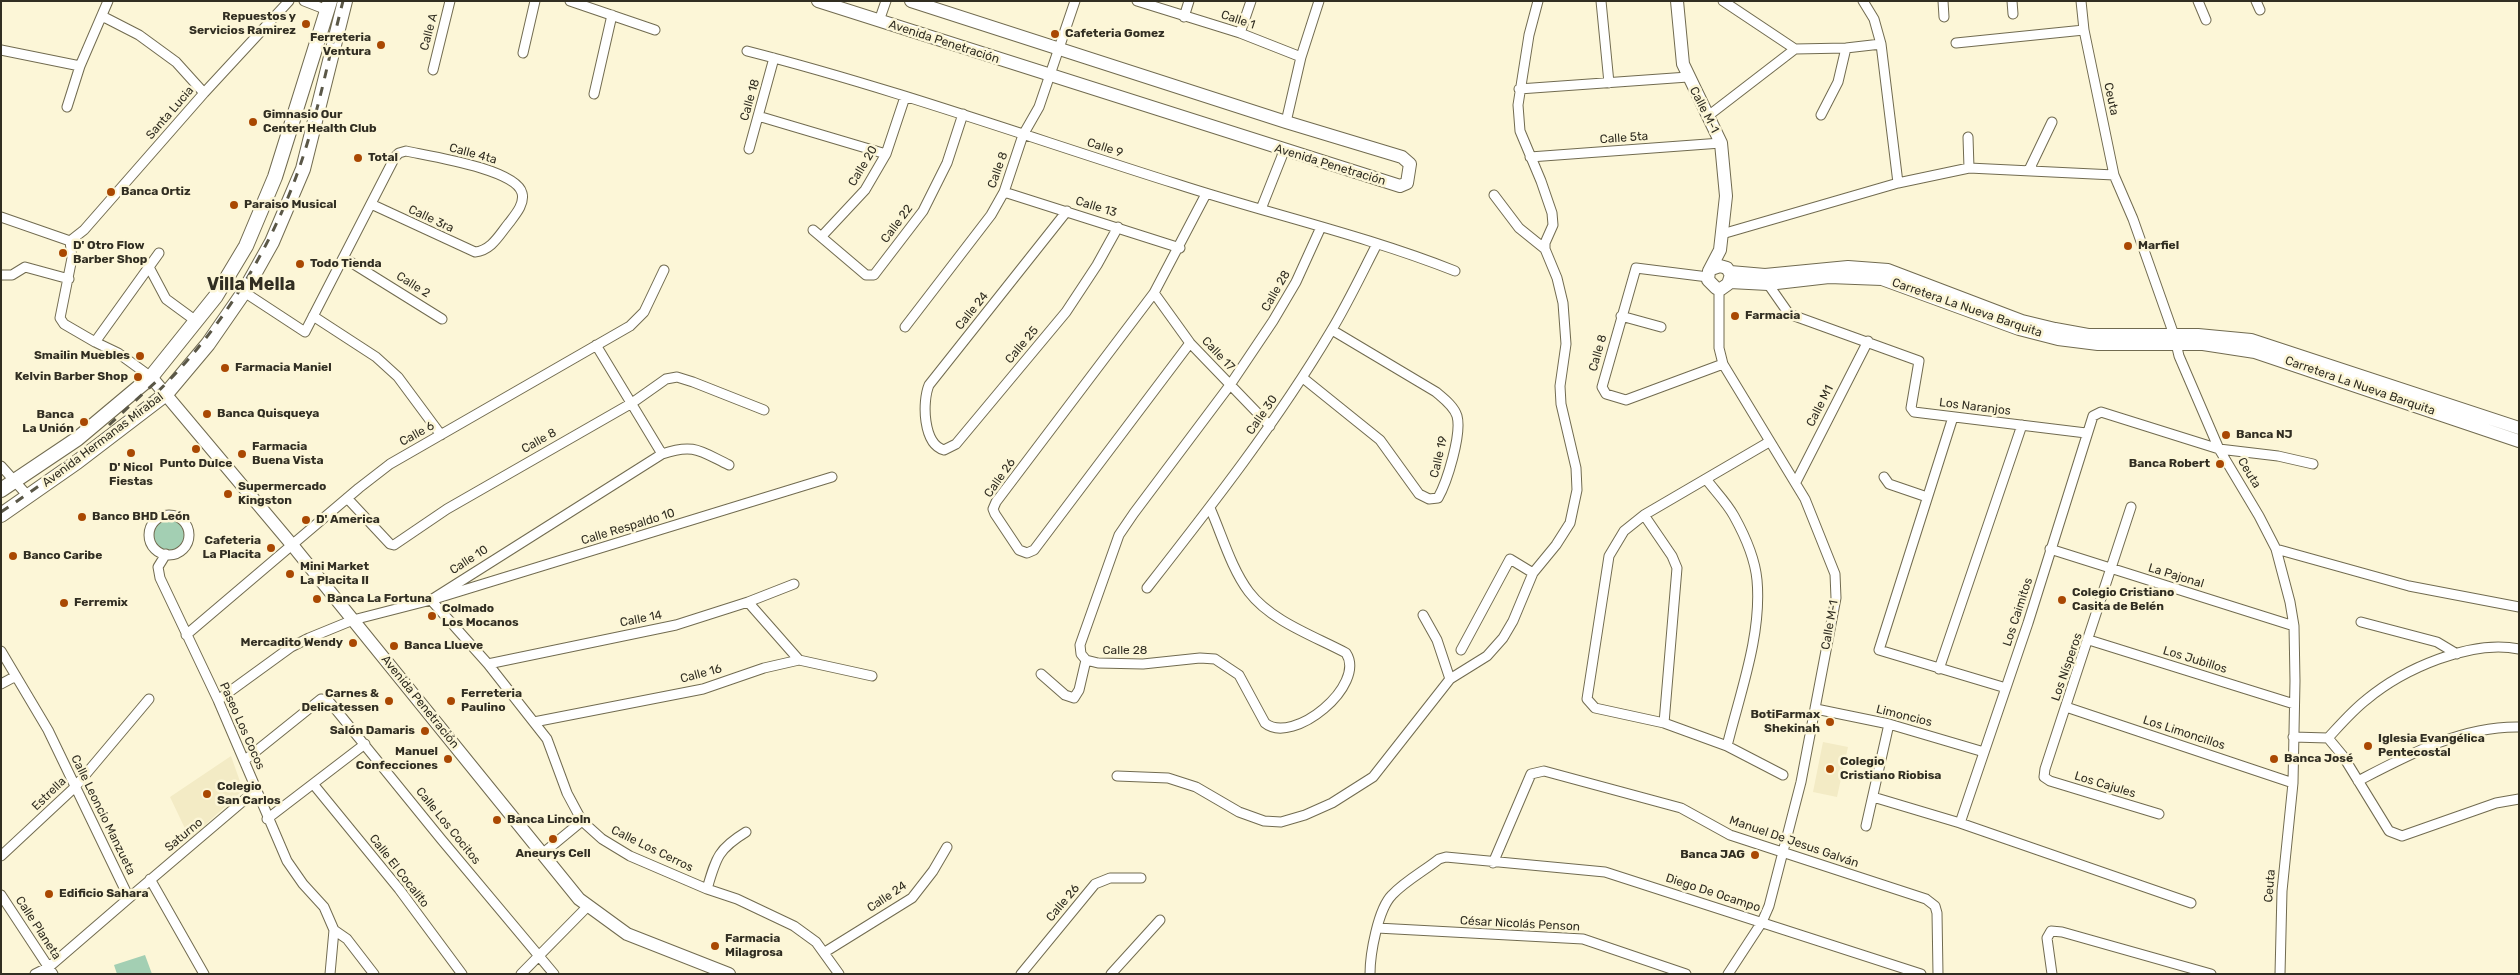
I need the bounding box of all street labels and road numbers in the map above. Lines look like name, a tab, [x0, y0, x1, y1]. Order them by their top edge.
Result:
street label: Calle 1	[1219, 8, 1257, 32]
street label: Calle A	[417, 12, 441, 52]
street label: Avenida Penetración	[887, 17, 1001, 67]
street label: Calle 18	[737, 77, 763, 123]
street label: Ceuta	[2101, 81, 2121, 117]
street label: Santa Lucia	[143, 84, 197, 142]
street label: Calle M-1	[1686, 84, 1722, 136]
street label: Calle 5ta	[1599, 129, 1649, 147]
street label: Calle 9	[1085, 135, 1125, 161]
street label: Calle 4ta	[448, 141, 498, 167]
street label: Avenida Penetración	[1273, 141, 1387, 189]
street label: Calle 20	[845, 143, 881, 189]
street label: Calle 8	[985, 150, 1011, 190]
street label: Calle 13	[1074, 194, 1118, 220]
street label: Calle 3ra	[406, 202, 456, 236]
street label: Calle 22	[878, 202, 916, 246]
street label: Calle 28	[1259, 268, 1293, 314]
street label: Calle 2	[393, 269, 433, 301]
street label: Carretera La Nueva Barquita	[1890, 276, 2044, 340]
street label: Calle 24	[952, 289, 992, 333]
street label: Calle 25	[1002, 323, 1042, 367]
street label: Calle 8	[1586, 333, 1610, 373]
street label: Calle 17	[1199, 334, 1237, 374]
street label: Carretera La Nueva Barquita	[2283, 354, 2437, 418]
street label: Calle M1	[1803, 383, 1837, 429]
street label: Avenida Hermanas Mirabal	[40, 390, 166, 490]
street label: Calle 30	[1243, 392, 1281, 438]
street label: Los Naranjos	[1938, 395, 2012, 419]
street label: Calle 6	[397, 419, 437, 449]
street label: Calle 8	[519, 426, 559, 456]
street label: Calle 19	[1427, 435, 1451, 479]
street label: Ceuta	[2234, 455, 2264, 491]
street label: Calle 26	[981, 456, 1019, 500]
street label: Calle Respaldo 10	[579, 506, 677, 548]
street label: Calle 10	[447, 542, 491, 578]
street label: La Pajonal	[2146, 561, 2206, 591]
street label: Los Caimitos	[2000, 576, 2036, 648]
street label: Calle M-1	[1819, 599, 1841, 651]
street label: Calle 14	[619, 608, 663, 630]
street label: Los Nísperos	[2049, 631, 2085, 703]
street label: Los Jubillos	[2161, 643, 2229, 677]
street label: Calle 28	[1103, 644, 1147, 658]
street label: Avenida Penetración	[378, 653, 462, 751]
street label: Calle 16	[679, 662, 723, 686]
street label: Paseo Los Cocos	[216, 680, 268, 772]
street label: Limoncios	[1875, 702, 1933, 730]
street label: Los Limoncillos	[2141, 713, 2227, 753]
street label: Calle Leoncio Manzueta	[68, 753, 138, 877]
street label: Los Cajules	[2073, 769, 2137, 801]
street label: Estrella	[29, 774, 69, 814]
street label: Calle Los Cocitos	[413, 785, 483, 867]
street label: Manuel De Jesus Galván	[1727, 813, 1861, 871]
street label: Saturno	[162, 815, 206, 855]
street label: Calle Los Cerros	[609, 823, 695, 875]
street label: Calle El Cocalito	[366, 832, 432, 910]
street label: Ceuta	[2261, 869, 2279, 903]
street label: Diego De Ocampo	[1664, 871, 1762, 915]
street label: Calle 24	[865, 879, 909, 915]
street label: Calle 26	[1043, 881, 1083, 925]
street label: Calle Planeta	[12, 894, 64, 962]
street label: César Nicolás Penson	[1460, 914, 1580, 934]

